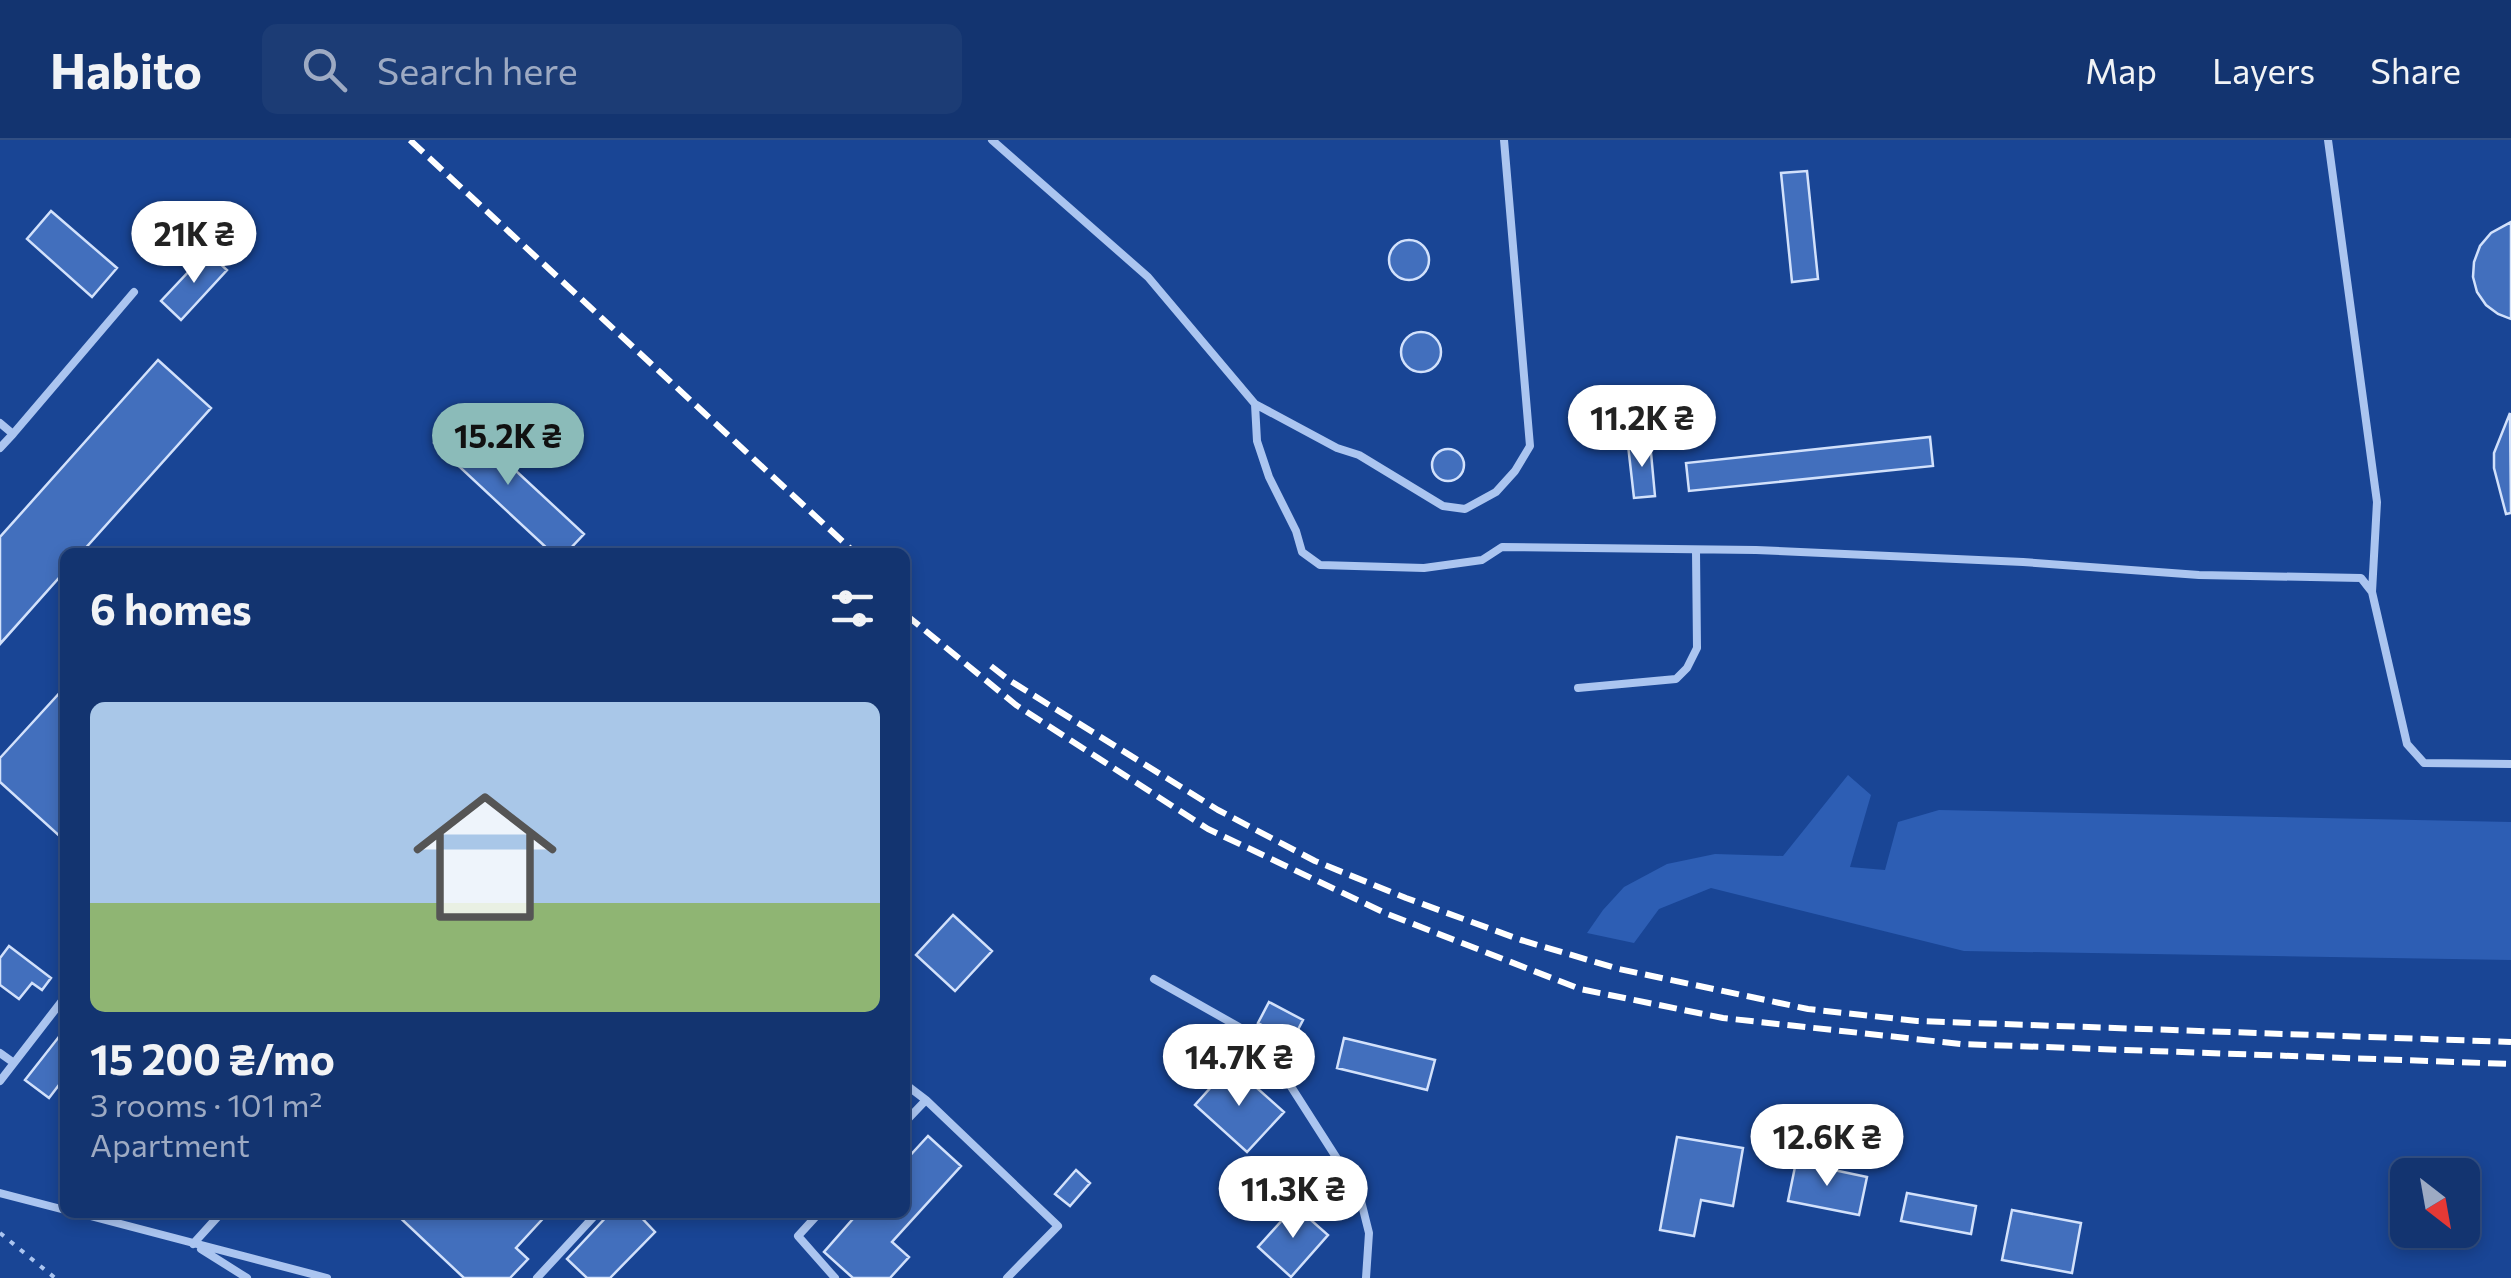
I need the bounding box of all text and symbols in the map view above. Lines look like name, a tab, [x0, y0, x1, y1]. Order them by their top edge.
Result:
search box	[262, 24, 962, 114]
text: Habito	[50, 40, 202, 99]
icon: search	[297, 42, 352, 97]
text: Search here	[377, 46, 578, 93]
text: Map	[2085, 48, 2157, 91]
text: Layers	[2212, 48, 2315, 91]
text: Share	[2370, 48, 2461, 91]
pin: 21K ₴	[124, 201, 264, 286]
text: 21K ₴	[153, 213, 235, 253]
pin: 11.2K ₴	[1550, 385, 1734, 470]
text: 11.2K ₴	[1590, 397, 1694, 437]
pin: 15.2K ₴	[416, 403, 600, 488]
text: 15.2K ₴	[454, 415, 562, 455]
icon: filters	[825, 581, 880, 636]
text: 6 homes	[90, 582, 252, 634]
icon: home	[395, 767, 575, 947]
pin: 14.7K ₴	[1147, 1024, 1331, 1109]
text: 15 200 ₴/mo	[90, 1032, 335, 1084]
text: 14.7K ₴	[1185, 1036, 1293, 1076]
text: 3 rooms · 101 m²	[90, 1084, 322, 1124]
pin: 12.6K ₴	[1735, 1104, 1919, 1189]
text: 12.6K ₴	[1773, 1116, 1882, 1156]
text: Apartment	[90, 1124, 250, 1164]
pin: 11.3K ₴	[1201, 1156, 1385, 1241]
north arrow	[2390, 1158, 2480, 1248]
map controls	[2390, 1158, 2480, 1248]
text: 11.3K ₴	[1241, 1168, 1345, 1208]

